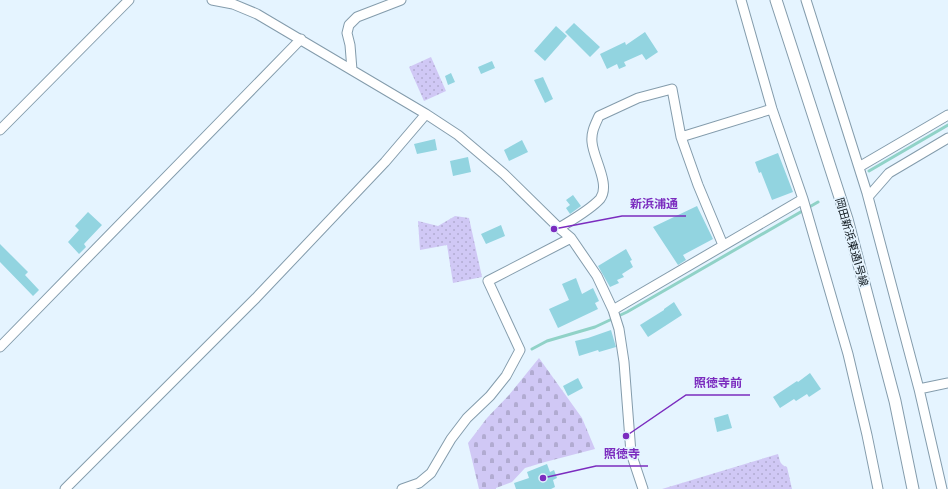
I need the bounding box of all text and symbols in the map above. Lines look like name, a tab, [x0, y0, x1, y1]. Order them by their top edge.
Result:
callout: 新浜浦通	[622, 192, 686, 216]
text: 新浜浦通	[630, 195, 678, 212]
street label: 岡田新浜東通1号線	[832, 196, 872, 288]
callout: 照徳寺前	[686, 371, 750, 395]
text: 照徳寺前	[694, 374, 742, 391]
callout: 照徳寺	[596, 442, 648, 466]
text: 照徳寺	[604, 445, 640, 462]

